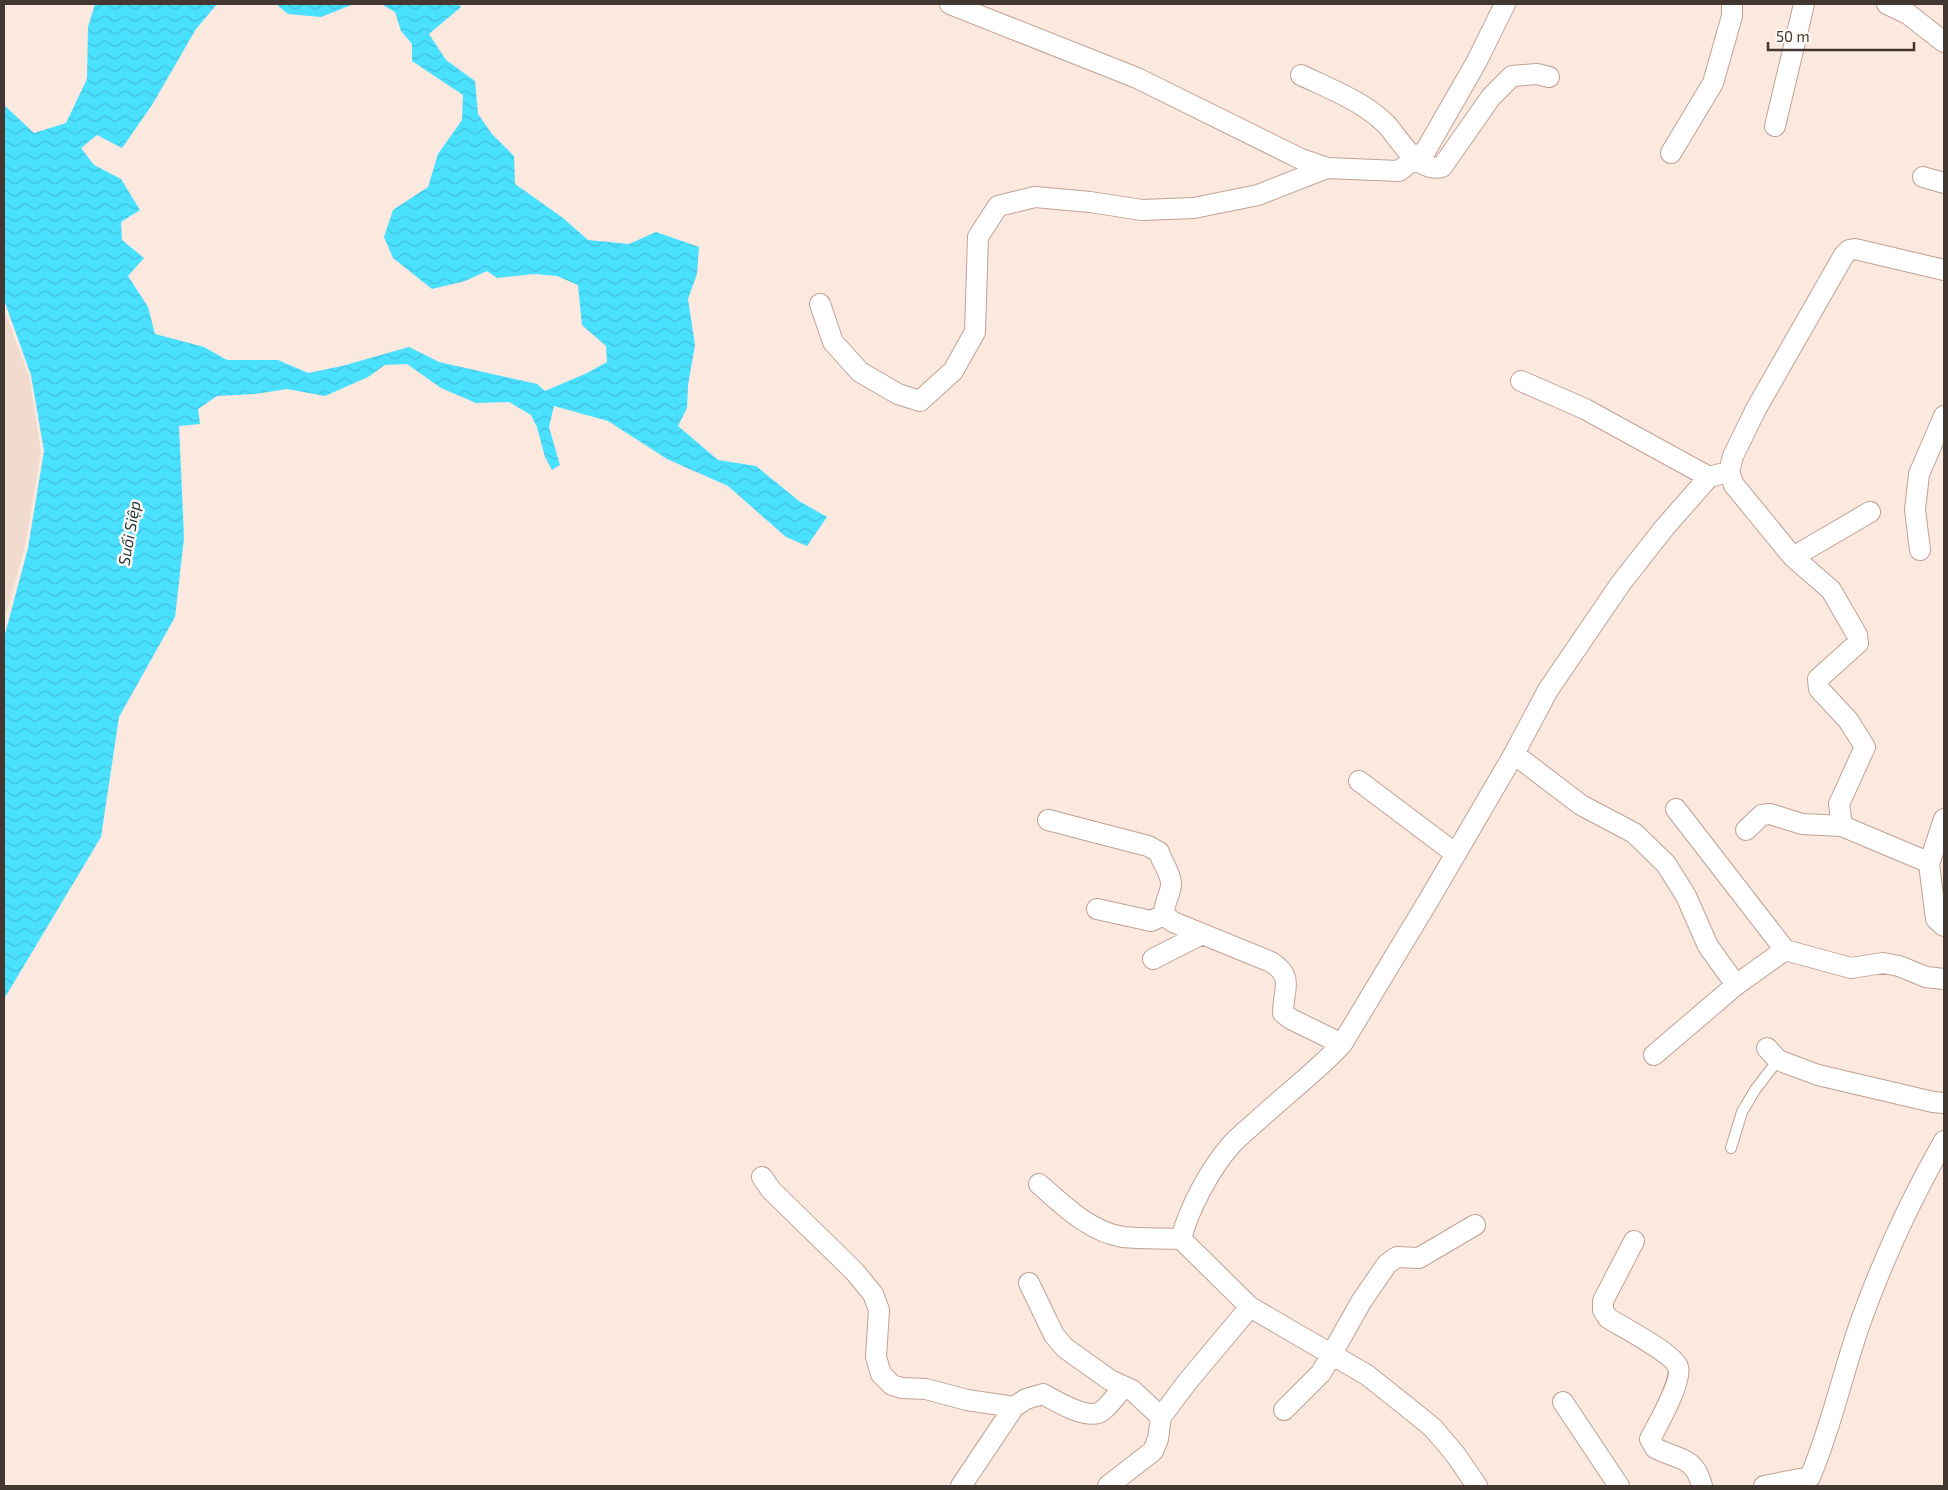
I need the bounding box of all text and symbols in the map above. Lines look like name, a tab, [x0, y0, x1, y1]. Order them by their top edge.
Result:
scale bar	[1768, 20, 1914, 52]
text: 50 m	[1776, 27, 1810, 45]
water label: Suối Siệp	[113, 499, 144, 567]

